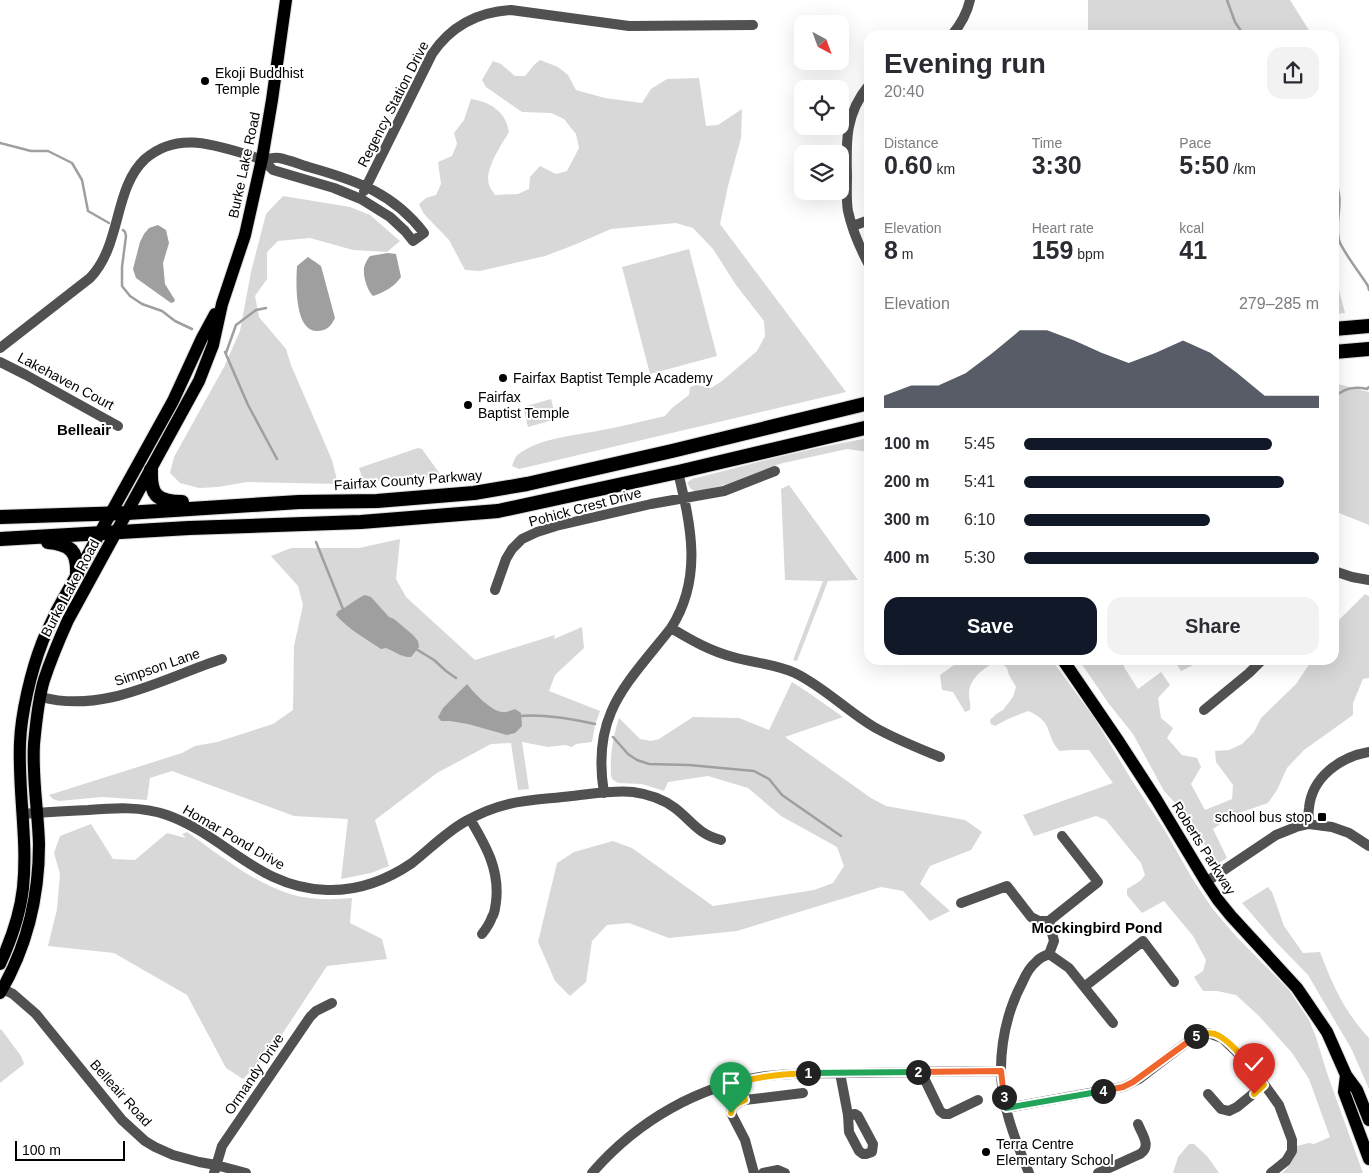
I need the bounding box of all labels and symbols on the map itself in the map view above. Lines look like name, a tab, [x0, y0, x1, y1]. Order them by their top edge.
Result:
north arrow	[794, 15, 849, 70]
street label: Regency Station Drive	[354, 38, 432, 170]
place label: Ekoji Buddhist Temple	[215, 65, 304, 97]
marker: Ekoji Buddhist Temple	[199, 75, 211, 87]
street label: Burke Lake Road	[225, 110, 263, 220]
street label: Lakehaven Court	[15, 349, 117, 413]
place label: Fairfax Baptist Temple Academy	[513, 370, 713, 386]
marker: Fairfax Baptist Temple Academy	[497, 372, 509, 384]
place label: Fairfax Baptist Temple	[478, 389, 570, 421]
marker: Fairfax Baptist Temple	[462, 399, 474, 411]
district label: Belleair	[57, 421, 111, 438]
street label: Fairfax County Parkway	[333, 467, 483, 493]
street label: Pohick Crest Drive	[527, 484, 643, 530]
street label: Burke Lake Road	[38, 536, 102, 640]
street label: Simpson Lane	[112, 645, 202, 689]
street label: Roberts Parkway	[1169, 799, 1239, 897]
street label: Homar Pond Drive	[180, 801, 288, 873]
place label: school bus stop	[1215, 809, 1312, 825]
marker: school bus stop	[1316, 811, 1328, 823]
district label: Mockingbird Pond	[1032, 919, 1162, 936]
pin: 5	[1184, 1024, 1208, 1048]
street label: Ormandy Drive	[221, 1030, 287, 1117]
pin	[1233, 1043, 1275, 1094]
street label: Belleair Road	[87, 1056, 155, 1130]
pin: 1	[796, 1060, 820, 1086]
pin: 2	[906, 1060, 930, 1084]
pin	[710, 1062, 752, 1113]
pin: 4	[1090, 1078, 1116, 1104]
pin: 3	[992, 1084, 1016, 1110]
place label: Terra Centre Elementary School	[996, 1136, 1114, 1168]
scale bar	[15, 1138, 125, 1161]
marker: Terra Centre Elementary School	[980, 1146, 992, 1158]

